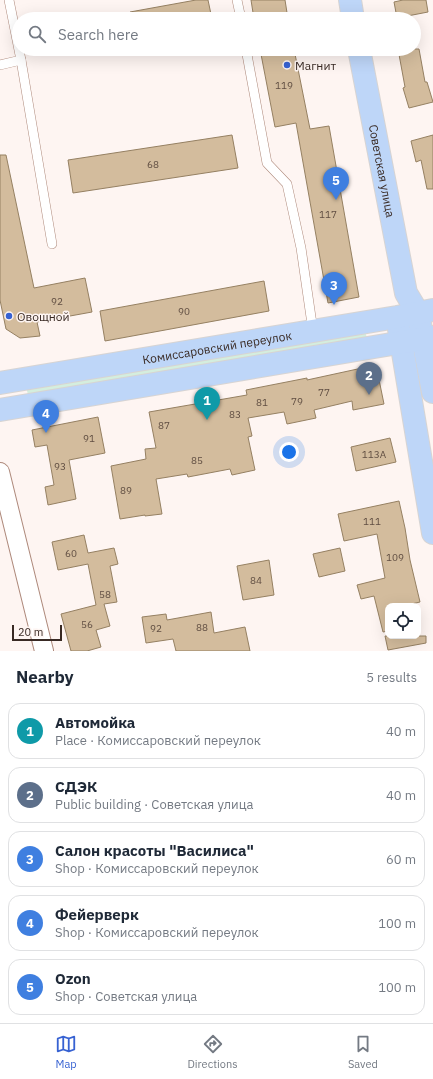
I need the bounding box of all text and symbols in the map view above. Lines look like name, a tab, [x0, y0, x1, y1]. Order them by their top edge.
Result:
search box	[12, 12, 421, 56]
icon: search	[26, 23, 48, 45]
text: Search here	[58, 25, 138, 44]
place label: Магнит	[295, 58, 336, 73]
marker: Магнит	[282, 60, 292, 70]
house number: 119	[275, 79, 293, 92]
street label: Советская улица	[366, 123, 399, 219]
house number: 68	[147, 158, 159, 171]
pin: 5	[323, 167, 349, 200]
house number: 117	[319, 208, 337, 221]
pin: 3	[321, 272, 347, 305]
house number: 92	[51, 295, 63, 308]
house number: 90	[178, 305, 190, 318]
place label: Овощной	[17, 309, 70, 324]
marker: Овощной	[4, 311, 14, 321]
street label: Комиссаровский переулок	[141, 327, 293, 367]
pin: 2	[356, 362, 382, 395]
house number: 77	[318, 386, 330, 399]
pin: 1	[194, 387, 220, 420]
house number: 79	[291, 395, 303, 408]
house number: 81	[256, 396, 268, 409]
pin: 4	[33, 400, 59, 433]
house number: 83	[229, 408, 241, 421]
house number: 87	[158, 419, 170, 432]
house number: 91	[83, 432, 95, 445]
your location	[279, 442, 299, 462]
house number: 113А	[362, 448, 387, 461]
house number: 85	[191, 454, 203, 467]
house number: 93	[54, 460, 66, 473]
house number: 89	[120, 484, 132, 497]
house number: 111	[363, 515, 381, 528]
house number: 60	[65, 547, 77, 560]
house number: 109	[386, 551, 404, 564]
house number: 84	[250, 574, 262, 587]
house number: 58	[99, 588, 111, 601]
map controls	[385, 603, 421, 639]
button: locate	[385, 603, 421, 639]
house number: 56	[81, 618, 93, 631]
house number: 88	[196, 621, 208, 634]
house number: 92	[150, 622, 162, 635]
scale bar	[12, 623, 62, 642]
text: 20 m	[18, 625, 43, 639]
text: Nearby	[16, 666, 74, 688]
text: 5 results	[366, 669, 417, 686]
text: Автомойка	[55, 713, 135, 732]
text: 1	[26, 723, 34, 740]
text: 40 m	[386, 723, 416, 740]
text: Place · Комиссаровский переулок	[55, 732, 261, 749]
text: СДЭК	[55, 777, 97, 796]
text: 2	[26, 787, 34, 804]
text: 40 m	[386, 787, 416, 804]
text: Public building · Советская улица	[55, 796, 253, 813]
text: Салон красоты "Василиса"	[55, 841, 254, 860]
text: 3	[26, 851, 34, 868]
text: 60 m	[386, 851, 416, 868]
text: Shop · Комиссаровский переулок	[55, 860, 259, 877]
text: Фейерверк	[55, 905, 139, 924]
text: 4	[26, 915, 34, 932]
text: 100 m	[378, 915, 416, 932]
text: Shop · Комиссаровский переулок	[55, 924, 259, 941]
text: Ozon	[55, 969, 91, 988]
text: 5	[26, 979, 34, 996]
text: 100 m	[378, 979, 416, 996]
text: Shop · Советская улица	[55, 988, 197, 1005]
tab: Map	[55, 1033, 77, 1071]
tab: Directions	[187, 1033, 238, 1071]
tab: Saved	[348, 1033, 378, 1071]

